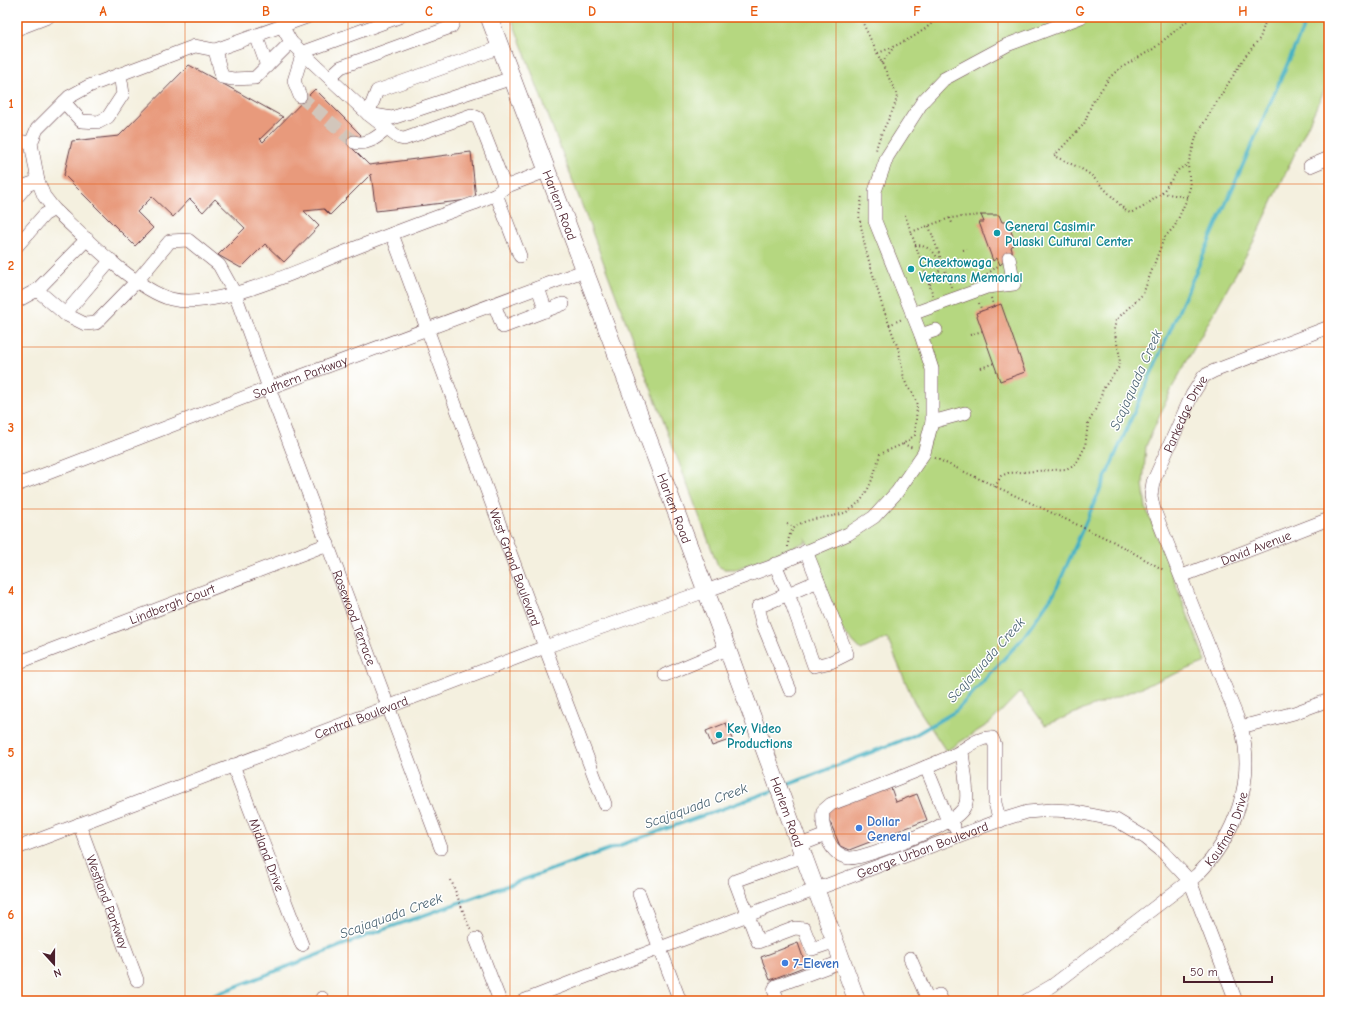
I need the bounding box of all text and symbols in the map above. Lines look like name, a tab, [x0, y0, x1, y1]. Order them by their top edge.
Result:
text: A	[99, 4, 107, 19]
text: B	[262, 4, 270, 19]
text: C	[425, 4, 433, 19]
text: D	[588, 4, 596, 19]
text: E	[750, 4, 758, 19]
text: F	[913, 4, 921, 19]
text: G	[1075, 4, 1085, 19]
text: H	[1238, 4, 1248, 19]
text: 1	[8, 96, 14, 111]
street label: Harlem Road	[540, 168, 580, 242]
place label: General Casimir Pulaski Cultural Center	[1005, 219, 1134, 249]
marker: General Casimir Pulaski Cultural Center	[992, 228, 1002, 238]
place label: Cheektowaga Veterans Memorial	[919, 255, 1023, 285]
text: 2	[8, 258, 14, 273]
marker: Cheektowaga Veterans Memorial	[906, 264, 916, 274]
water label: Scajaquada Creek	[1106, 327, 1166, 433]
street label: Southern Parkway	[251, 352, 349, 401]
street label: Parkedge Drive	[1160, 372, 1210, 454]
text: 3	[8, 420, 14, 435]
street label: Harlem Road	[655, 471, 695, 545]
street label: West Grand Boulevard	[487, 506, 544, 628]
street label: David Avenue	[1218, 527, 1293, 568]
street label: Rosewood Terrace	[330, 568, 380, 668]
street label: Lindbergh Court	[127, 580, 218, 627]
text: 4	[8, 583, 14, 598]
water label: Scajaquada Creek	[943, 614, 1029, 706]
street label: Central Boulevard	[312, 692, 410, 742]
place label: Key Video Productions	[727, 721, 793, 751]
marker: Key Video Productions	[714, 730, 724, 740]
text: 5	[8, 745, 15, 760]
street label: Harlem Road	[768, 775, 807, 849]
water label: Scajaquada Creek	[642, 779, 750, 833]
street label: Kaufman Drive	[1201, 790, 1250, 869]
place label: Dollar General	[867, 814, 911, 844]
street label: Midland Drive	[247, 816, 288, 894]
street label: George Urban Boulevard	[854, 818, 990, 881]
marker: Dollar General	[854, 823, 864, 833]
street label: Westland Parkway	[84, 853, 132, 951]
water label: Scajaquada Creek	[337, 889, 445, 943]
text: 6	[8, 907, 15, 922]
north arrow	[34, 944, 74, 984]
place label: 7-Eleven	[793, 956, 839, 971]
marker: 7-Eleven	[780, 958, 790, 968]
scale bar	[1184, 958, 1272, 984]
text: 50 m	[1190, 965, 1218, 979]
text: N	[52, 966, 63, 980]

